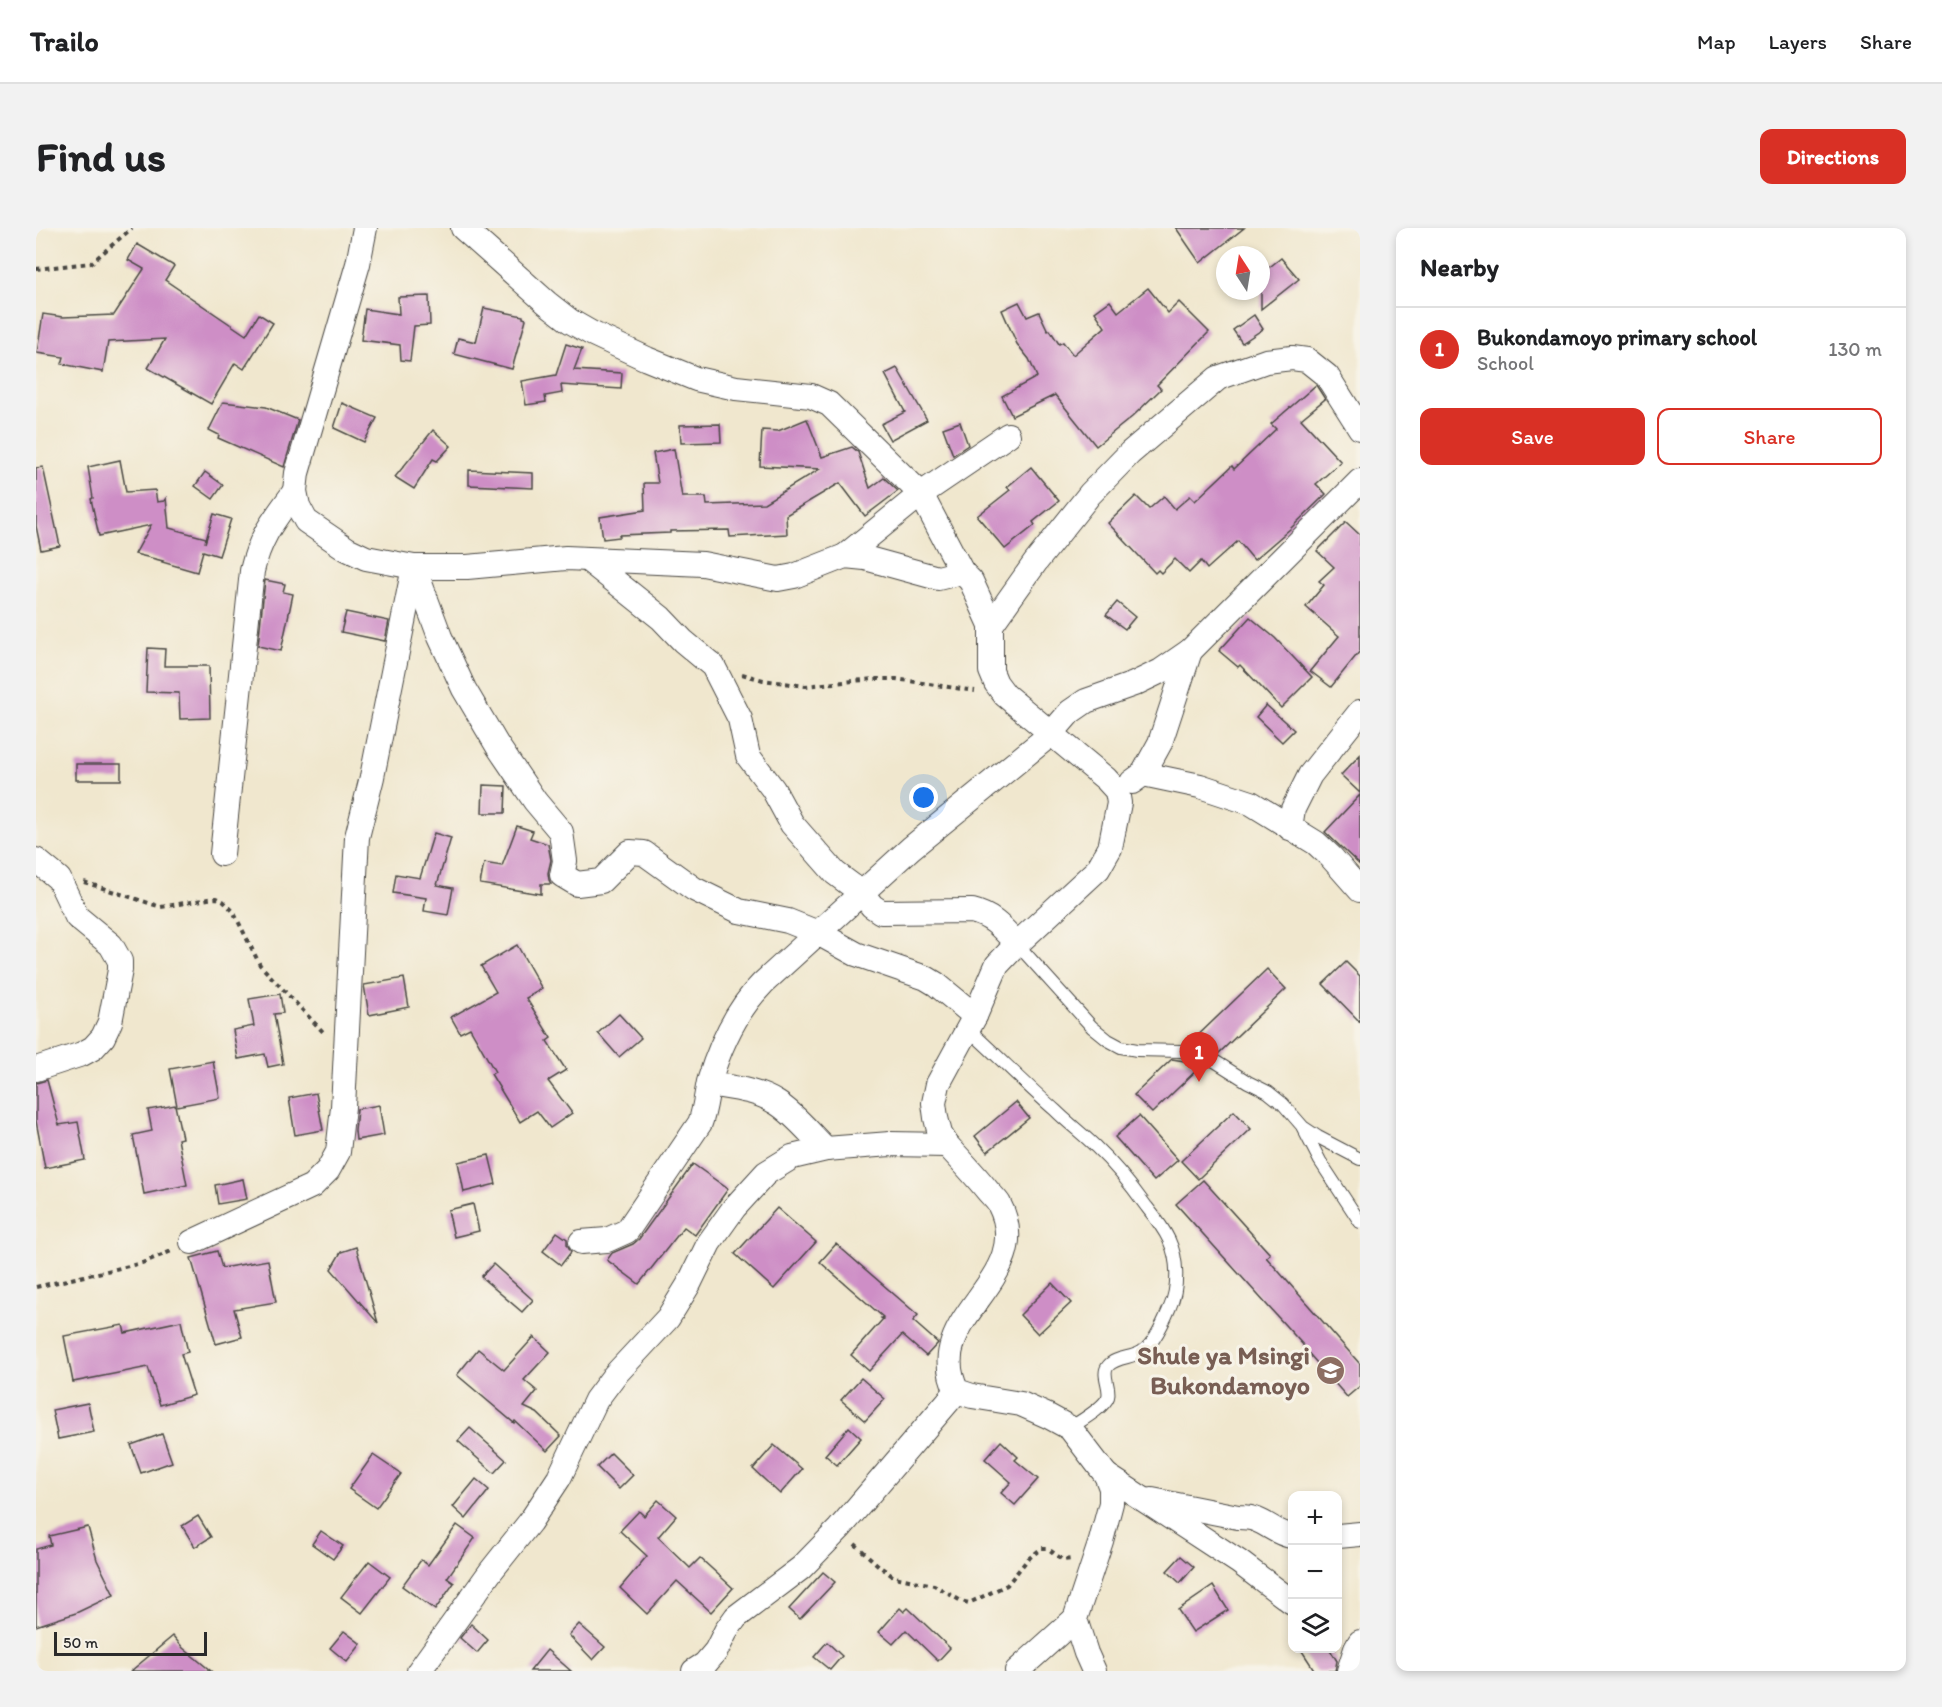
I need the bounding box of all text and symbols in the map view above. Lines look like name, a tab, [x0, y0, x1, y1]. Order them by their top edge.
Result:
text: Trailo	[30, 24, 99, 58]
text: Map	[1697, 29, 1736, 54]
text: Layers	[1769, 29, 1827, 54]
text: Share	[1860, 29, 1912, 54]
button: Directions	[1760, 129, 1906, 184]
text: Find us	[36, 131, 166, 182]
north arrow	[1216, 246, 1270, 300]
text: Nearby	[1420, 251, 1499, 283]
text: Bukondamoyo primary school	[1477, 324, 1757, 351]
text: 1	[1435, 337, 1444, 361]
text: 130 m	[1828, 337, 1882, 361]
text: School	[1477, 351, 1534, 375]
button: Save	[1420, 408, 1645, 465]
button: Share	[1657, 408, 1882, 465]
your location	[909, 783, 938, 812]
pin: 1	[1180, 1032, 1218, 1082]
place label: Shule ya Msingi Bukondamoyo	[1137, 1339, 1310, 1401]
school or university icon: Shule ya Msingi Bukondamoyo	[1315, 1354, 1347, 1386]
map controls	[1288, 1491, 1342, 1653]
button: +	[1288, 1491, 1342, 1545]
button: −	[1288, 1545, 1342, 1599]
button: layers	[1288, 1599, 1342, 1653]
scale bar	[54, 1629, 207, 1656]
text: 50 m	[63, 1633, 98, 1652]

